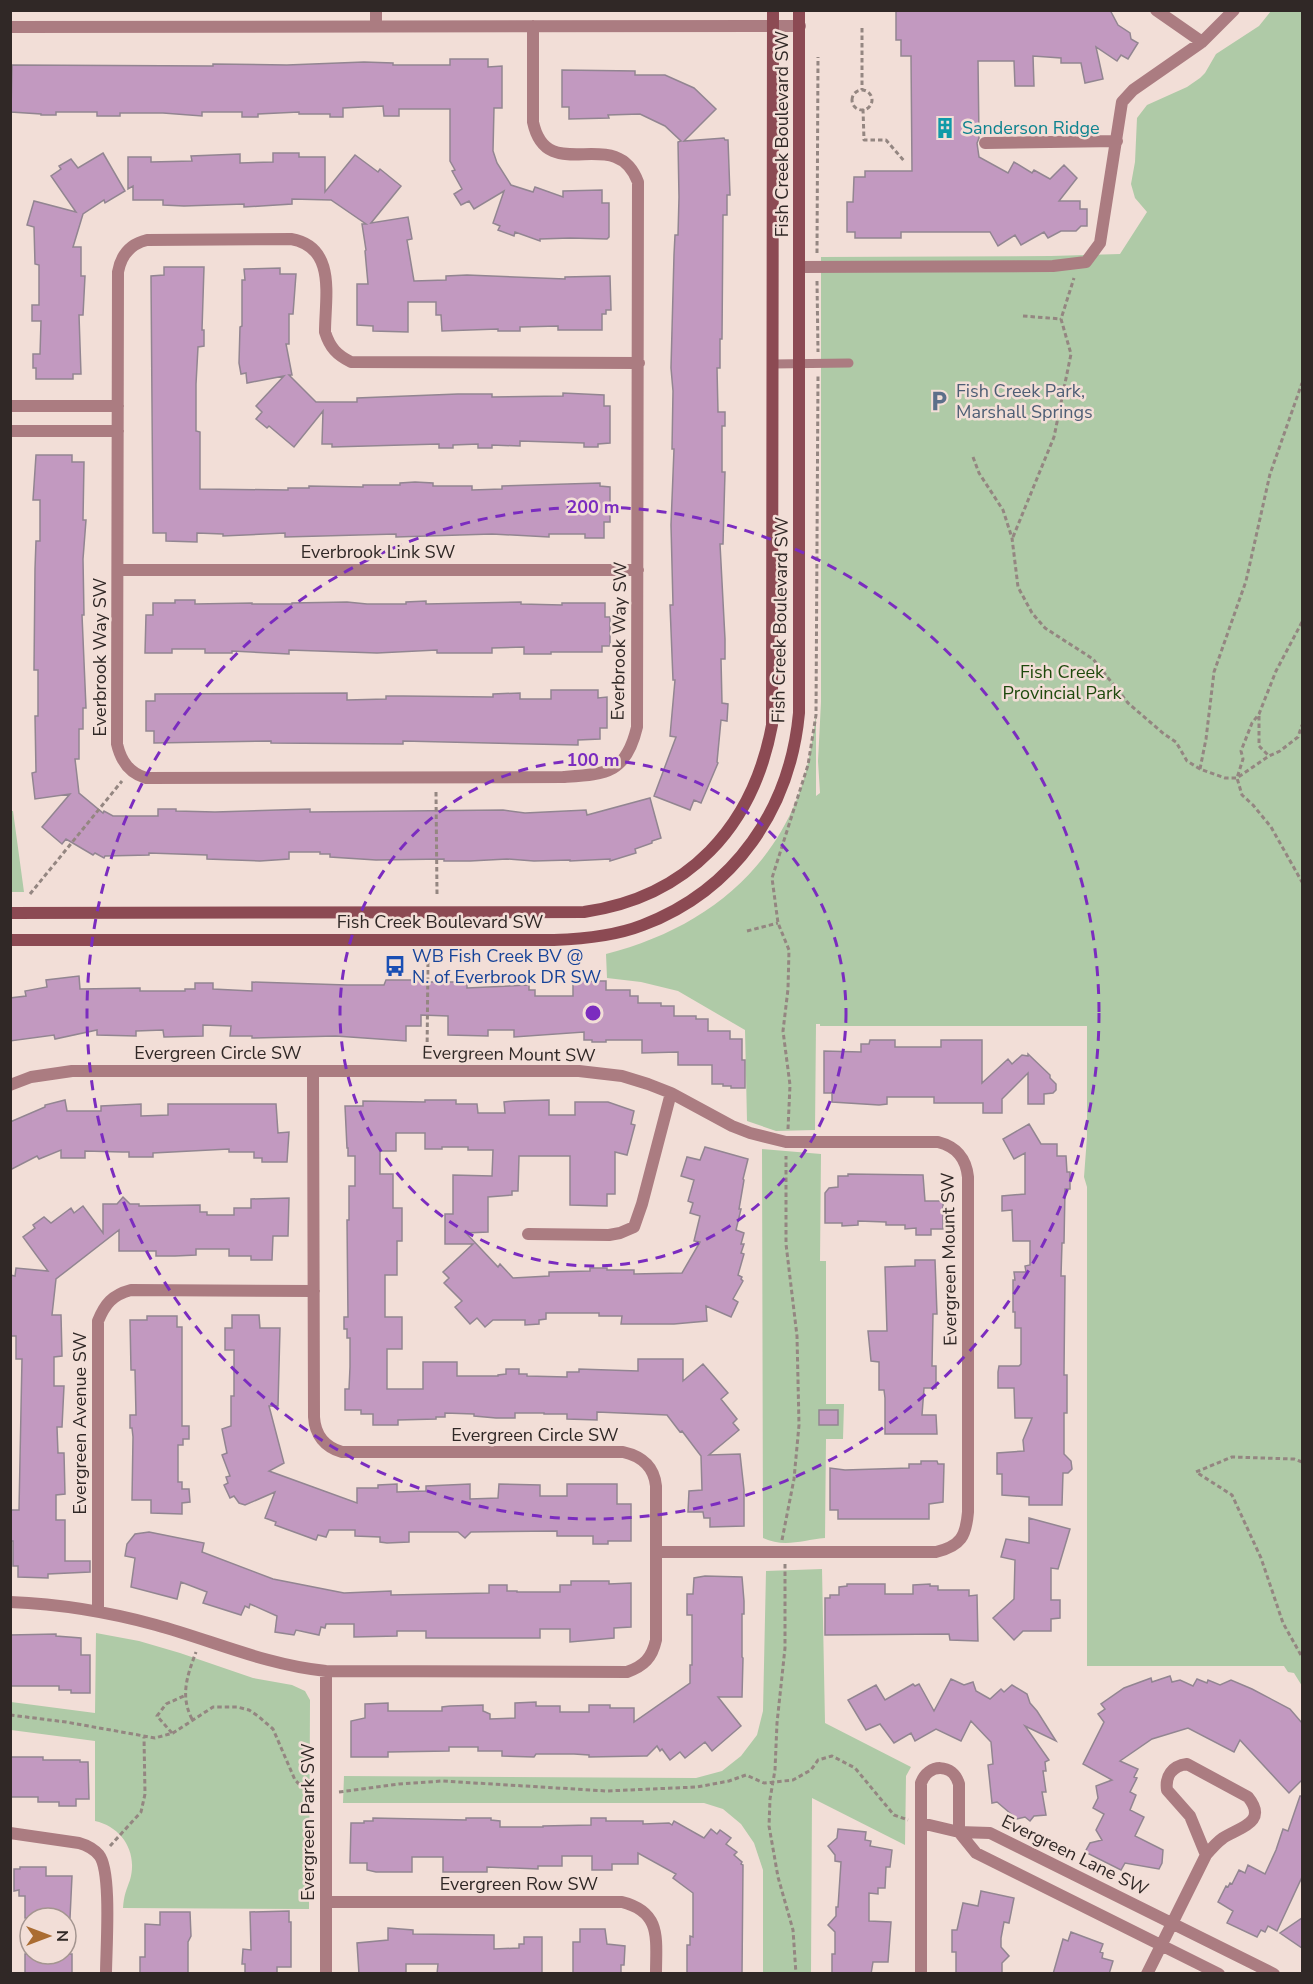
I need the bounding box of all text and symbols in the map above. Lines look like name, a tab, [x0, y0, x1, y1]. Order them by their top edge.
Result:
street label: Fish Creek Boulevard SW	[770, 31, 794, 237]
building icon: Sanderson Ridge	[933, 116, 957, 140]
place label: Sanderson Ridge	[962, 116, 1100, 140]
place label: Fish Creek Park, Marshall Springs	[956, 379, 1093, 424]
parking icon: Fish Creek Park, Marshall Springs	[927, 389, 951, 413]
text: 200 m	[566, 495, 620, 519]
street label: Fish Creek Boulevard SW	[766, 516, 794, 723]
street label: Everbrook Link SW	[301, 540, 455, 564]
street label: Everbrook Way SW	[606, 561, 632, 721]
street label: Everbrook Way SW	[88, 577, 112, 736]
park label: Fish Creek Provincial Park	[1002, 660, 1123, 705]
text: 100 m	[566, 748, 620, 772]
street label: Fish Creek Boulevard SW	[337, 910, 543, 934]
place label: WB Fish Creek BV @ N. of Everbrook DR SW	[412, 944, 601, 989]
bus stop icon: WB Fish Creek BV @ N. of Everbrook DR SW	[383, 954, 407, 978]
centre of rings	[583, 1003, 603, 1023]
street label: Evergreen Mount SW	[422, 1040, 596, 1068]
street label: Evergreen Circle SW	[134, 1041, 302, 1065]
street label: Evergreen Mount SW	[935, 1172, 963, 1346]
street label: Evergreen Avenue SW	[68, 1331, 92, 1514]
street label: Evergreen Circle SW	[451, 1423, 619, 1447]
street label: Evergreen Park SW	[296, 1743, 320, 1901]
street label: Evergreen Lane SW	[998, 1809, 1153, 1901]
street label: Evergreen Row SW	[440, 1872, 598, 1896]
north arrow	[18, 1906, 78, 1966]
text: N	[51, 1930, 73, 1942]

